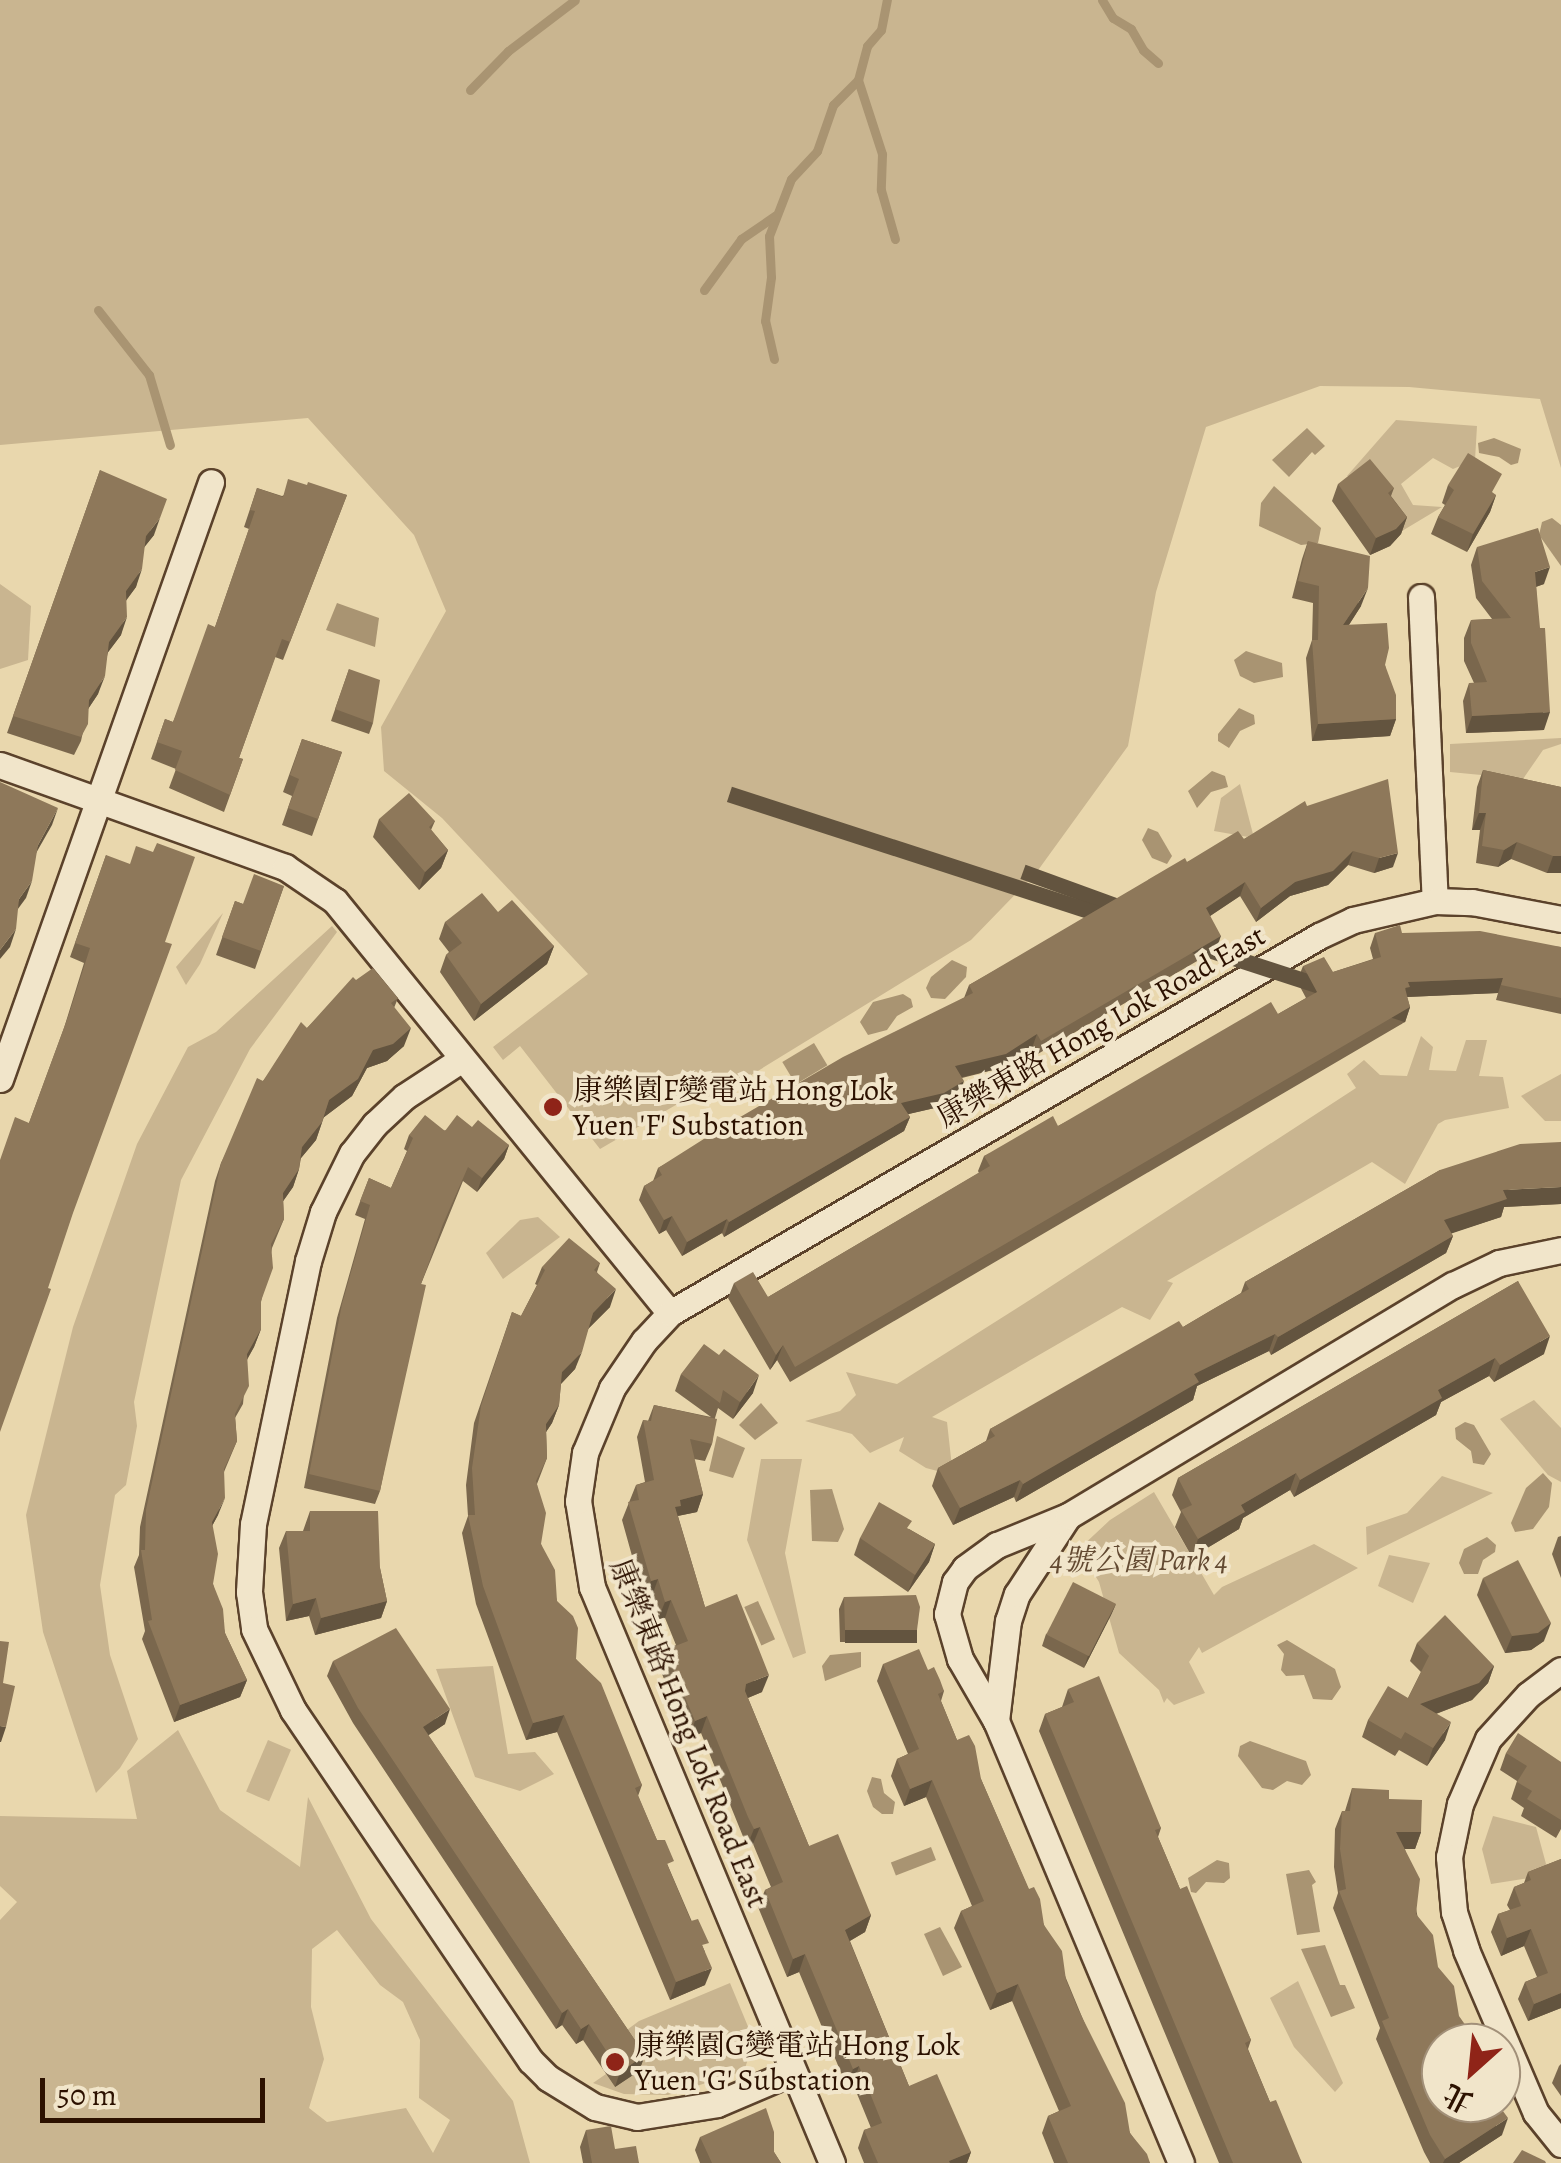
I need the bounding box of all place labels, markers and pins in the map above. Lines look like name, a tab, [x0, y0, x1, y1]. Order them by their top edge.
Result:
place label: 康樂園F變電站 Hong Lok Yuen 'F' Substation	[573, 1072, 894, 1142]
marker: 康樂園F變電站 Hong Lok Yuen 'F' Substation	[542, 1096, 564, 1118]
place label: 康樂園G變電站 Hong Lok Yuen 'G' Substation	[635, 2027, 960, 2098]
marker: 康樂園G變電站 Hong Lok Yuen 'G' Substation	[604, 2051, 626, 2073]

